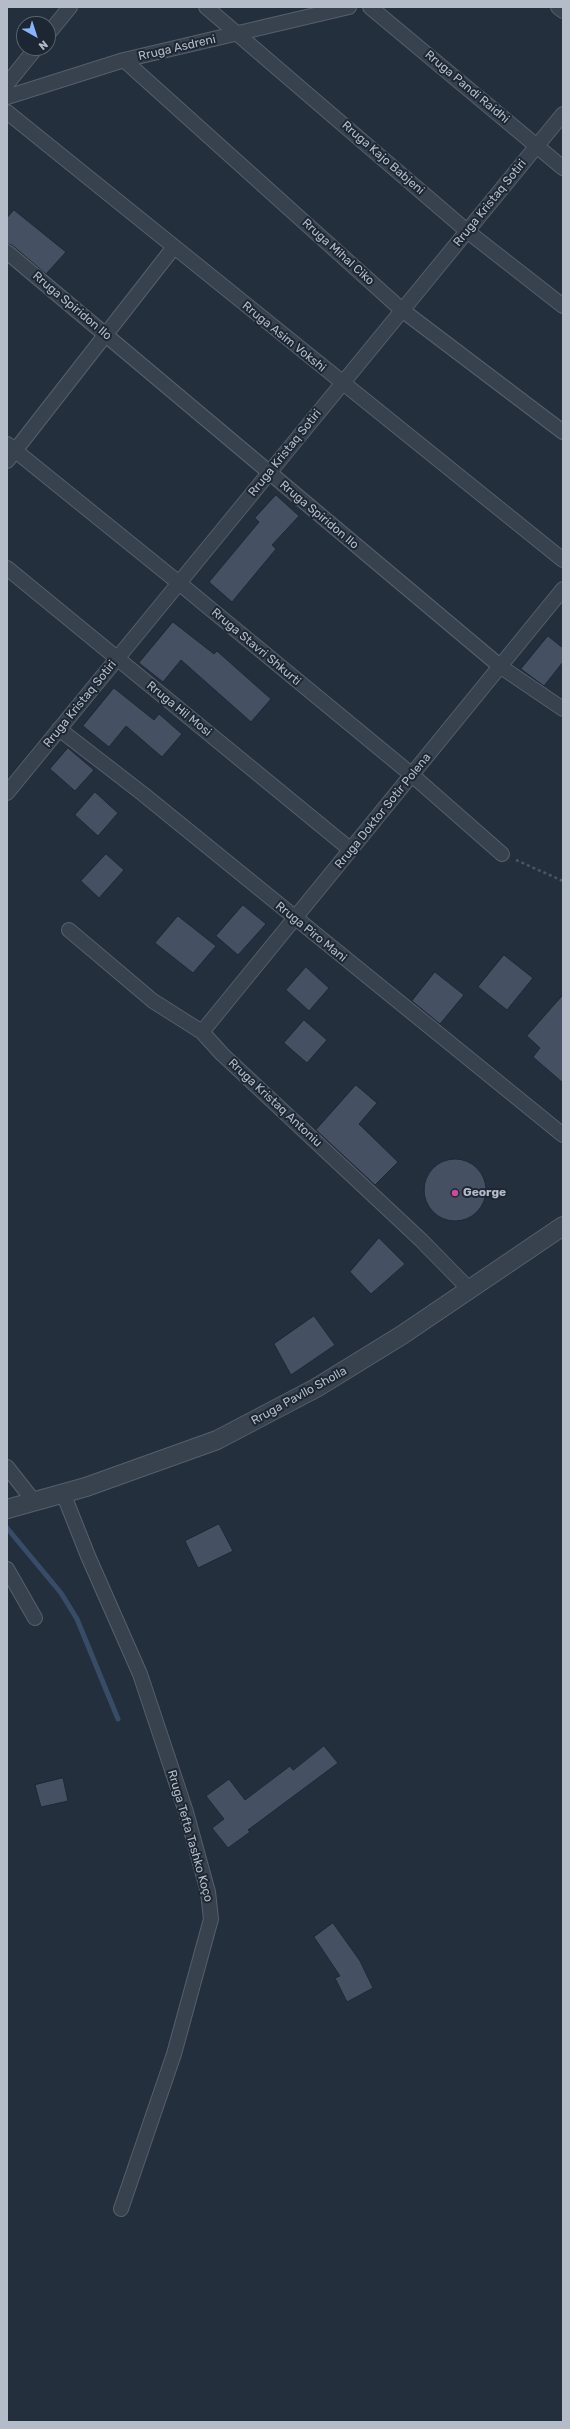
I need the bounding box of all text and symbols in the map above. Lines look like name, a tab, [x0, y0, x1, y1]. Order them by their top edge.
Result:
north arrow	[16, 16, 56, 56]
street label: Rruga Asdreni	[137, 32, 217, 64]
text: N	[36, 37, 50, 52]
street label: Rruga Pandi Raidhi	[422, 48, 512, 126]
street label: Rruga Kajo Babjeni	[339, 118, 427, 198]
street label: Rruga Kristaq Sotiri	[450, 157, 530, 249]
street label: Rruga Mihal Ciko	[299, 216, 377, 288]
street label: Rruga Spiridon Ilo	[30, 269, 114, 343]
street label: Rruga Asim Vokshi	[239, 299, 329, 375]
street label: Rruga Kristaq Sotiri	[245, 407, 325, 499]
street label: Rruga Spiridon Ilo	[277, 478, 361, 552]
street label: Rruga Stavri Shkurti	[208, 605, 304, 689]
street label: Rruga Kristaq Sotiri	[40, 658, 120, 750]
street label: Rruga Hil Mosi	[144, 679, 214, 739]
street label: Rruga Doktor Sotir Polena	[332, 750, 434, 872]
street label: Rruga Piro Mani	[272, 899, 350, 965]
street label: Rruga Kristaq Antoniu	[225, 1056, 325, 1150]
place label: George	[463, 1186, 506, 1200]
marker: George	[450, 1188, 460, 1198]
street label: Rruga Pavllo Sholla	[249, 1364, 349, 1428]
street label: Rruga Tefta Tashko Koço	[164, 1768, 216, 1904]

